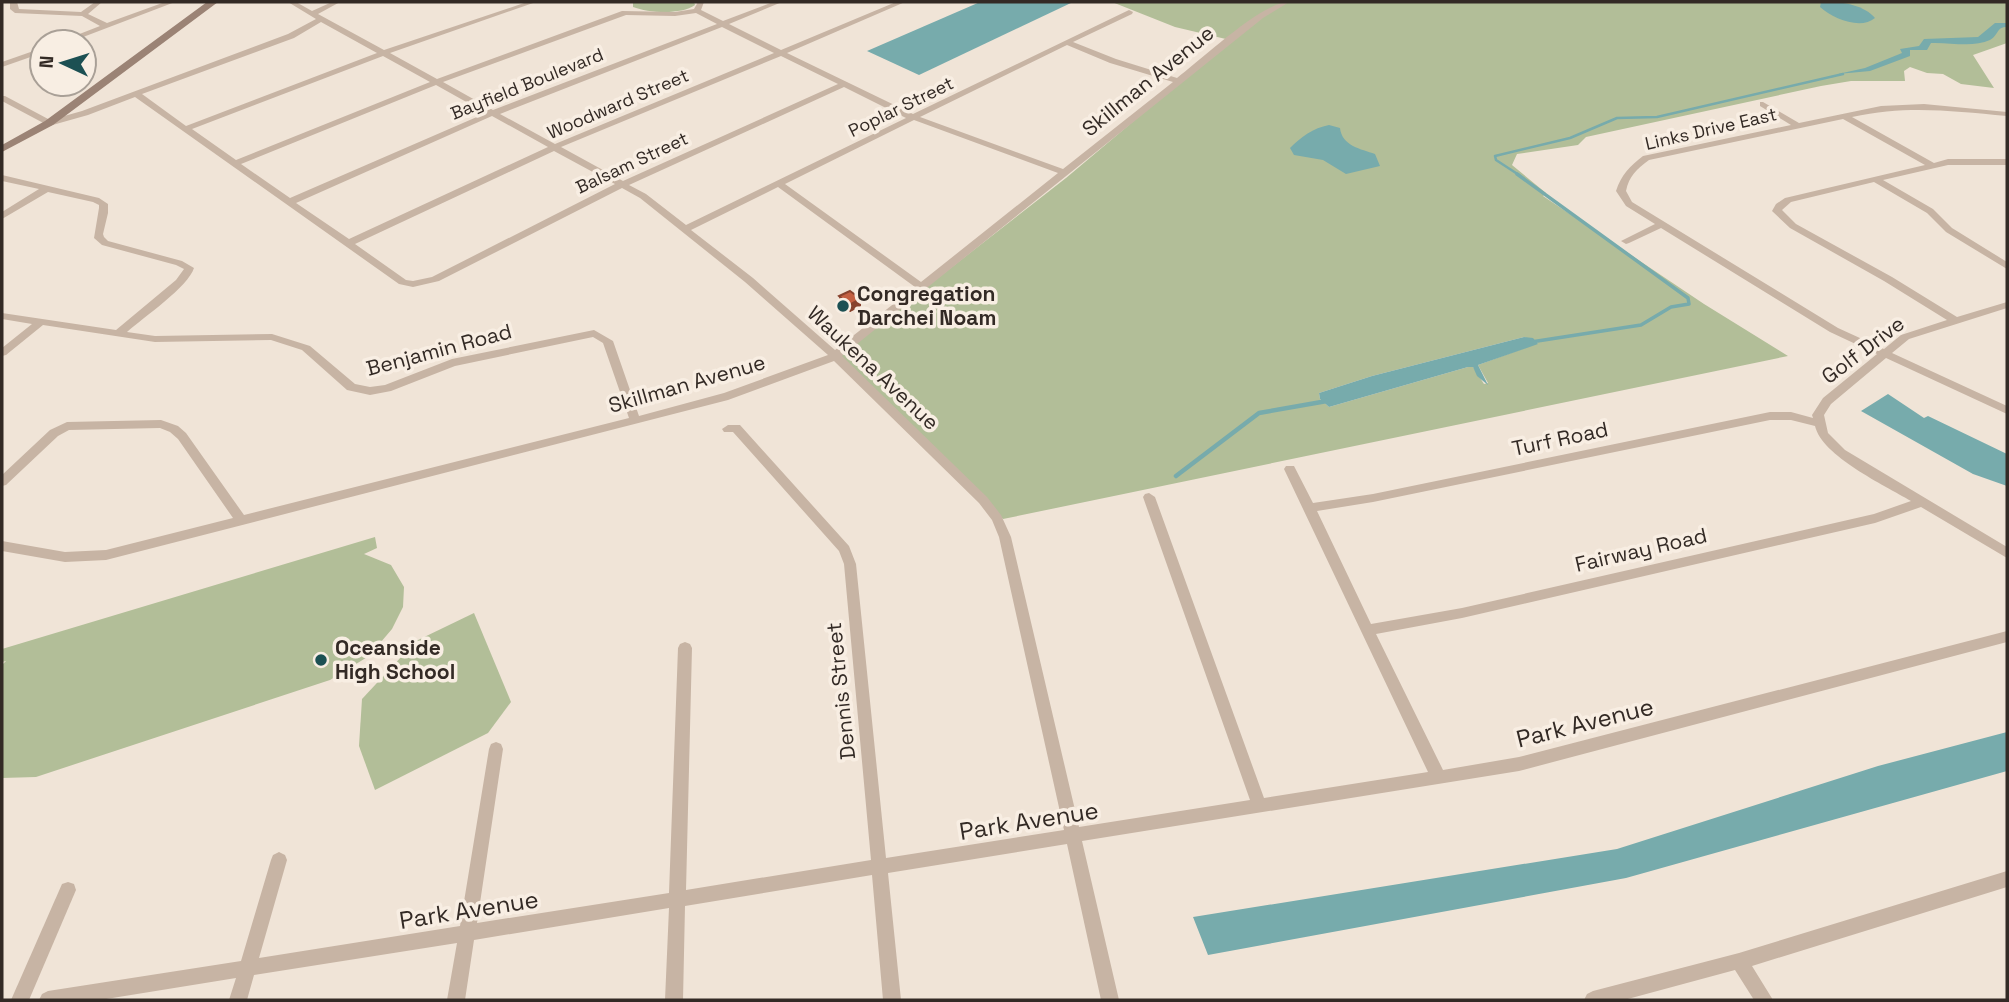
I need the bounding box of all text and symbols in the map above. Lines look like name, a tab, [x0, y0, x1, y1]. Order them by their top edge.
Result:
street label: Skillman Avenue	[1076, 19, 1219, 142]
north arrow	[28, 28, 98, 98]
street label: Bayfield Boulevard	[447, 42, 607, 125]
text: N	[34, 55, 59, 69]
street label: Woodward Street	[544, 63, 692, 144]
street label: Poplar Street	[844, 71, 957, 142]
street label: Links Drive East	[1643, 102, 1779, 155]
street label: Balsam Street	[572, 126, 692, 199]
place label: Congregation Darchei Noam	[857, 280, 996, 331]
marker: Congregation Darchei Noam	[835, 298, 851, 314]
street label: Waukena Avenue	[802, 300, 945, 436]
street label: Golf Drive	[1816, 310, 1910, 390]
street label: Benjamin Road	[363, 317, 515, 382]
street label: Skillman Avenue	[605, 348, 768, 419]
street label: Turf Road	[1509, 415, 1611, 462]
street label: Fairway Road	[1572, 521, 1709, 578]
street label: Dennis Street	[820, 621, 861, 761]
place label: Oceanside High School	[335, 634, 455, 685]
marker: Oceanside High School	[313, 652, 329, 668]
street label: Park Avenue	[1513, 690, 1657, 755]
street label: Park Avenue	[957, 794, 1101, 847]
street label: Park Avenue	[397, 883, 541, 936]

